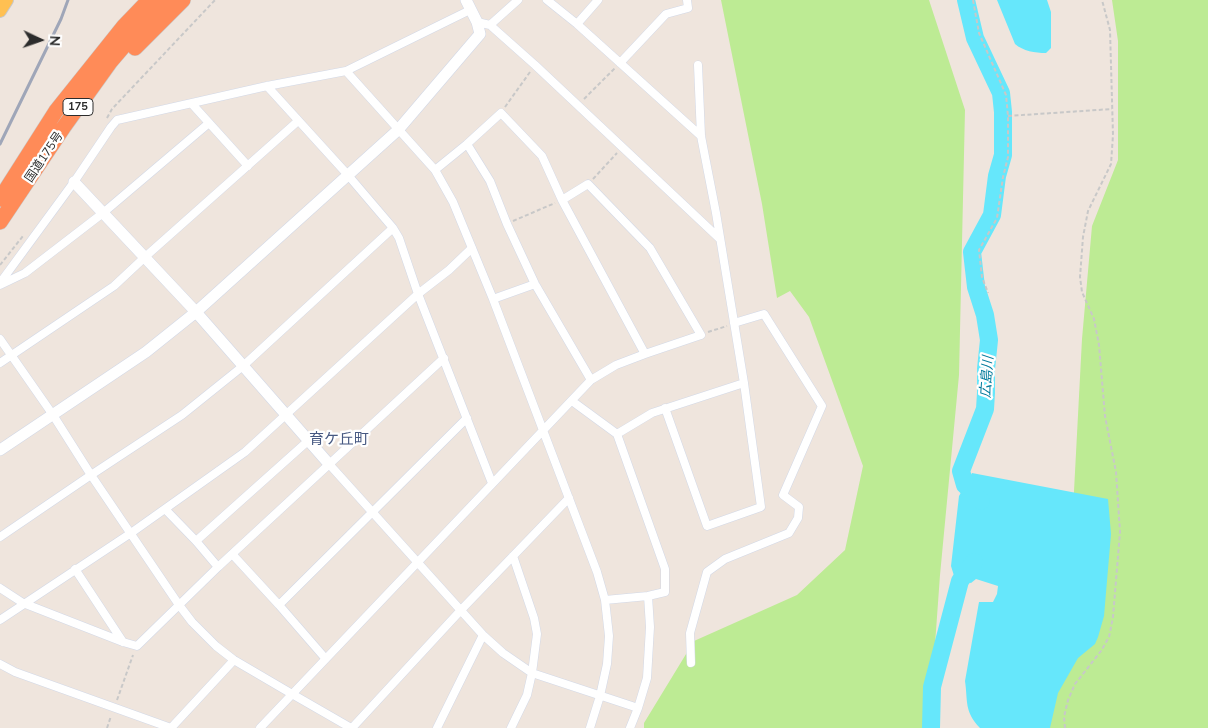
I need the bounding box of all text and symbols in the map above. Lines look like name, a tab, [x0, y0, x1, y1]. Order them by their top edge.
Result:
north arrow	[15, 15, 65, 65]
text: N	[46, 35, 64, 47]
road number: 175	[63, 98, 93, 115]
street label: 国道175号	[22, 129, 66, 185]
water label: 広島川	[977, 355, 997, 399]
district label: 育ケ丘町	[309, 430, 369, 448]

